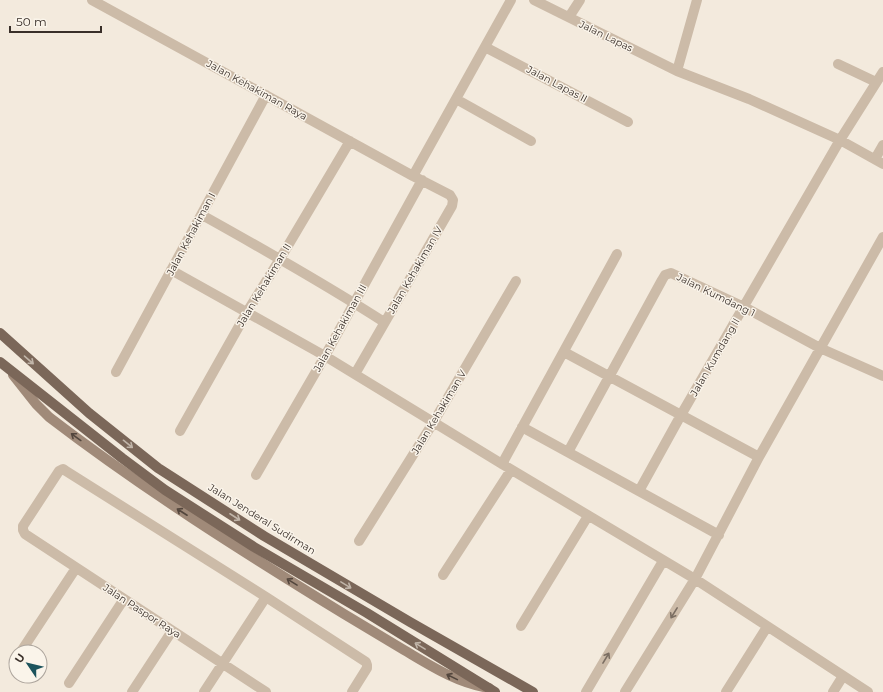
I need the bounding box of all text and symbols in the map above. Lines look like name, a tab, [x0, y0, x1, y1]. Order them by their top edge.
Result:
scale bar	[10, 8, 101, 34]
text: 50 m	[16, 14, 47, 29]
street label: Jalan Lapas	[576, 17, 635, 55]
street label: Jalan Kehakiman Raya	[204, 56, 310, 123]
street label: Jalan Lapas II	[524, 62, 590, 105]
street label: Jalan Kehakiman I	[163, 190, 218, 279]
street label: Jalan Kehakiman IV	[384, 224, 445, 317]
street label: Jalan Kehakiman II	[233, 241, 294, 330]
street label: Jalan Kumdang 1	[674, 270, 757, 320]
street label: Jalan Kehakiman III	[310, 282, 369, 375]
street label: Jalan Kumdang II	[687, 316, 743, 399]
one-way arrow	[23, 355, 34, 364]
street label: Jalan Kehakiman V	[408, 367, 469, 457]
one-way arrow	[71, 433, 82, 441]
one-way arrow	[123, 439, 133, 448]
street label: Jalan Jenderal Sudirman	[205, 480, 318, 557]
one-way arrow	[177, 508, 188, 516]
one-way arrow	[229, 514, 241, 522]
one-way arrow	[286, 577, 298, 585]
street label: Jalan Paspor Raya	[100, 580, 183, 641]
one-way arrow	[340, 581, 352, 589]
one-way arrow	[670, 607, 678, 618]
one-way arrow	[414, 641, 426, 649]
north arrow	[8, 644, 48, 684]
text: U	[12, 651, 28, 666]
one-way arrow	[602, 652, 610, 664]
one-way arrow	[446, 673, 458, 680]

